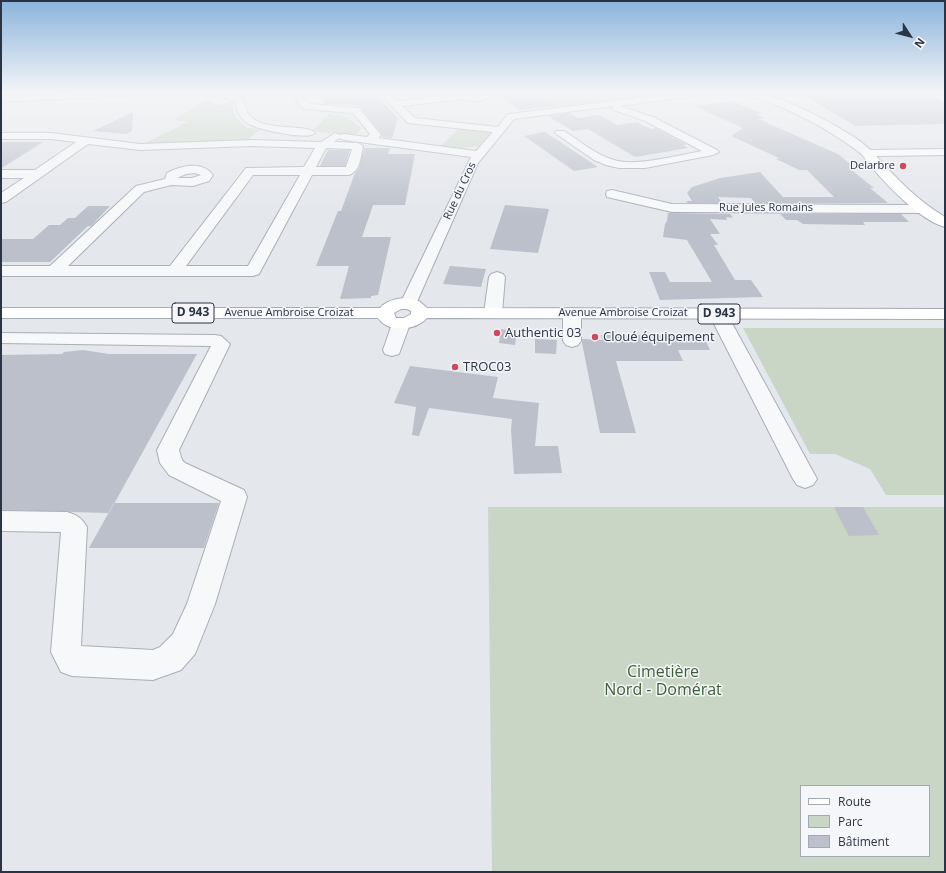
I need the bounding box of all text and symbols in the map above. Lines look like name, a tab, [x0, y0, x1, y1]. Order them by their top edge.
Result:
north arrow	[890, 16, 930, 56]
text: N	[911, 35, 929, 51]
place label: Delarbre	[850, 159, 895, 173]
street label: Rue du Cros	[441, 160, 479, 222]
marker: Delarbre	[898, 161, 908, 171]
street label: Rue Jules Romains	[719, 201, 813, 215]
road number: D 943	[172, 303, 214, 323]
road number: D 943	[698, 304, 740, 324]
street label: Avenue Ambroise Croizat	[224, 306, 354, 320]
street label: Avenue Ambroise Croizat	[558, 306, 688, 320]
place label: Authentic 03	[505, 325, 581, 341]
marker: Authentic 03	[492, 328, 502, 338]
place label: Cloué équipement	[603, 329, 715, 345]
marker: Cloué équipement	[590, 332, 600, 342]
place label: TROC03	[463, 359, 511, 375]
marker: TROC03	[450, 362, 460, 372]
park label: Cimetière Nord - Domérat	[604, 662, 722, 700]
legend	[800, 785, 930, 857]
text: Route	[838, 793, 871, 810]
text: Parc	[838, 813, 863, 830]
text: Bâtiment	[838, 833, 889, 850]

